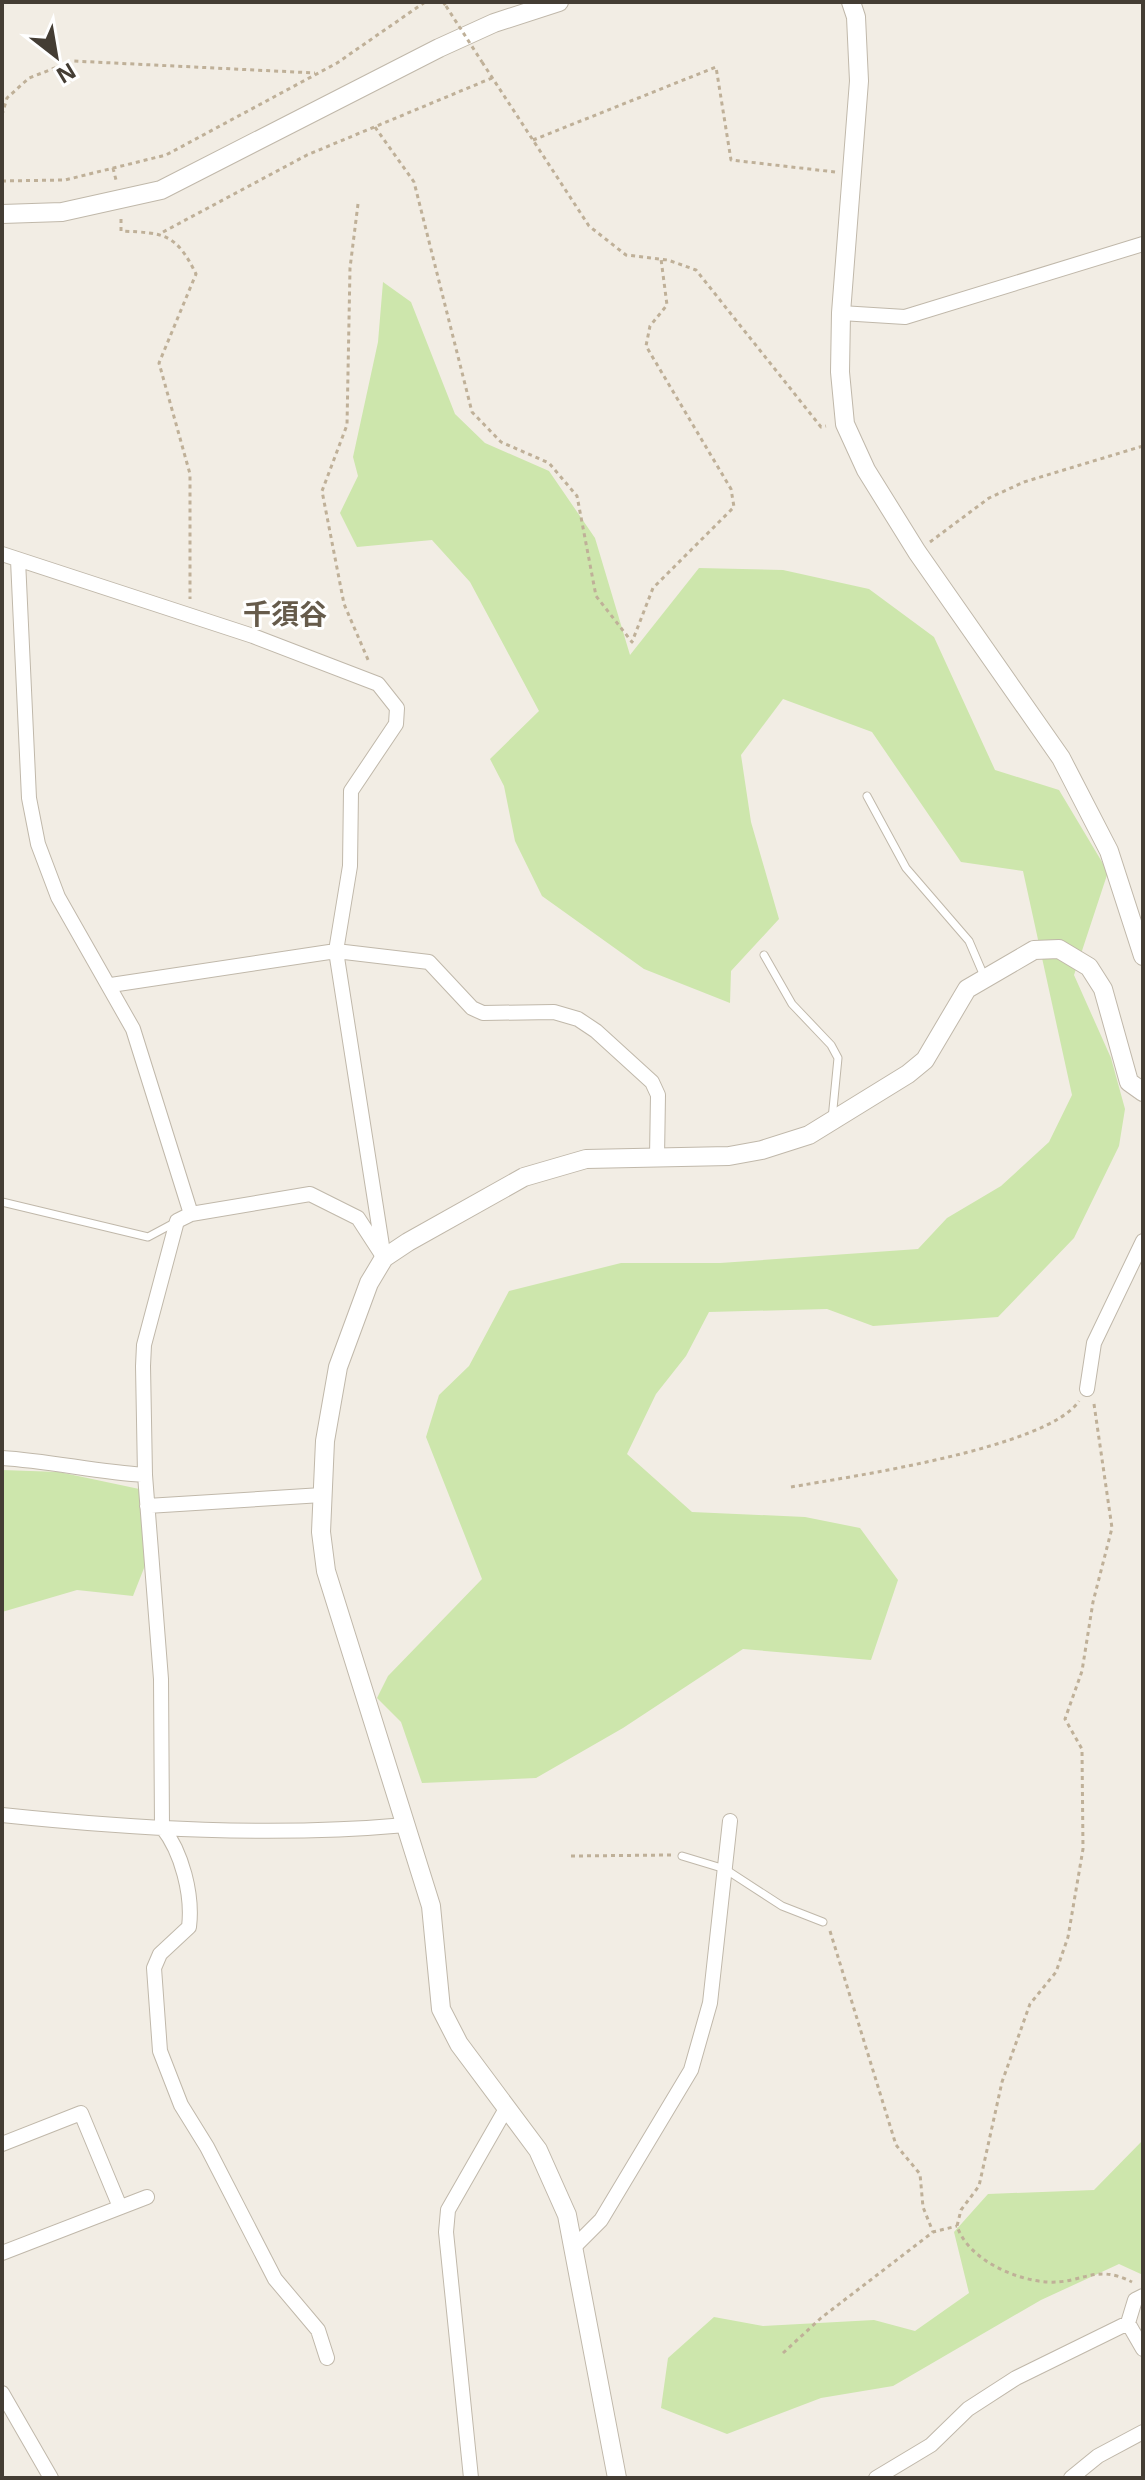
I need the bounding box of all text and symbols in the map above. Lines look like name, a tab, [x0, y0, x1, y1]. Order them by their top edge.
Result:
north arrow	[16, 16, 96, 96]
text: N	[51, 57, 82, 91]
district label: 千須谷	[243, 594, 327, 632]

